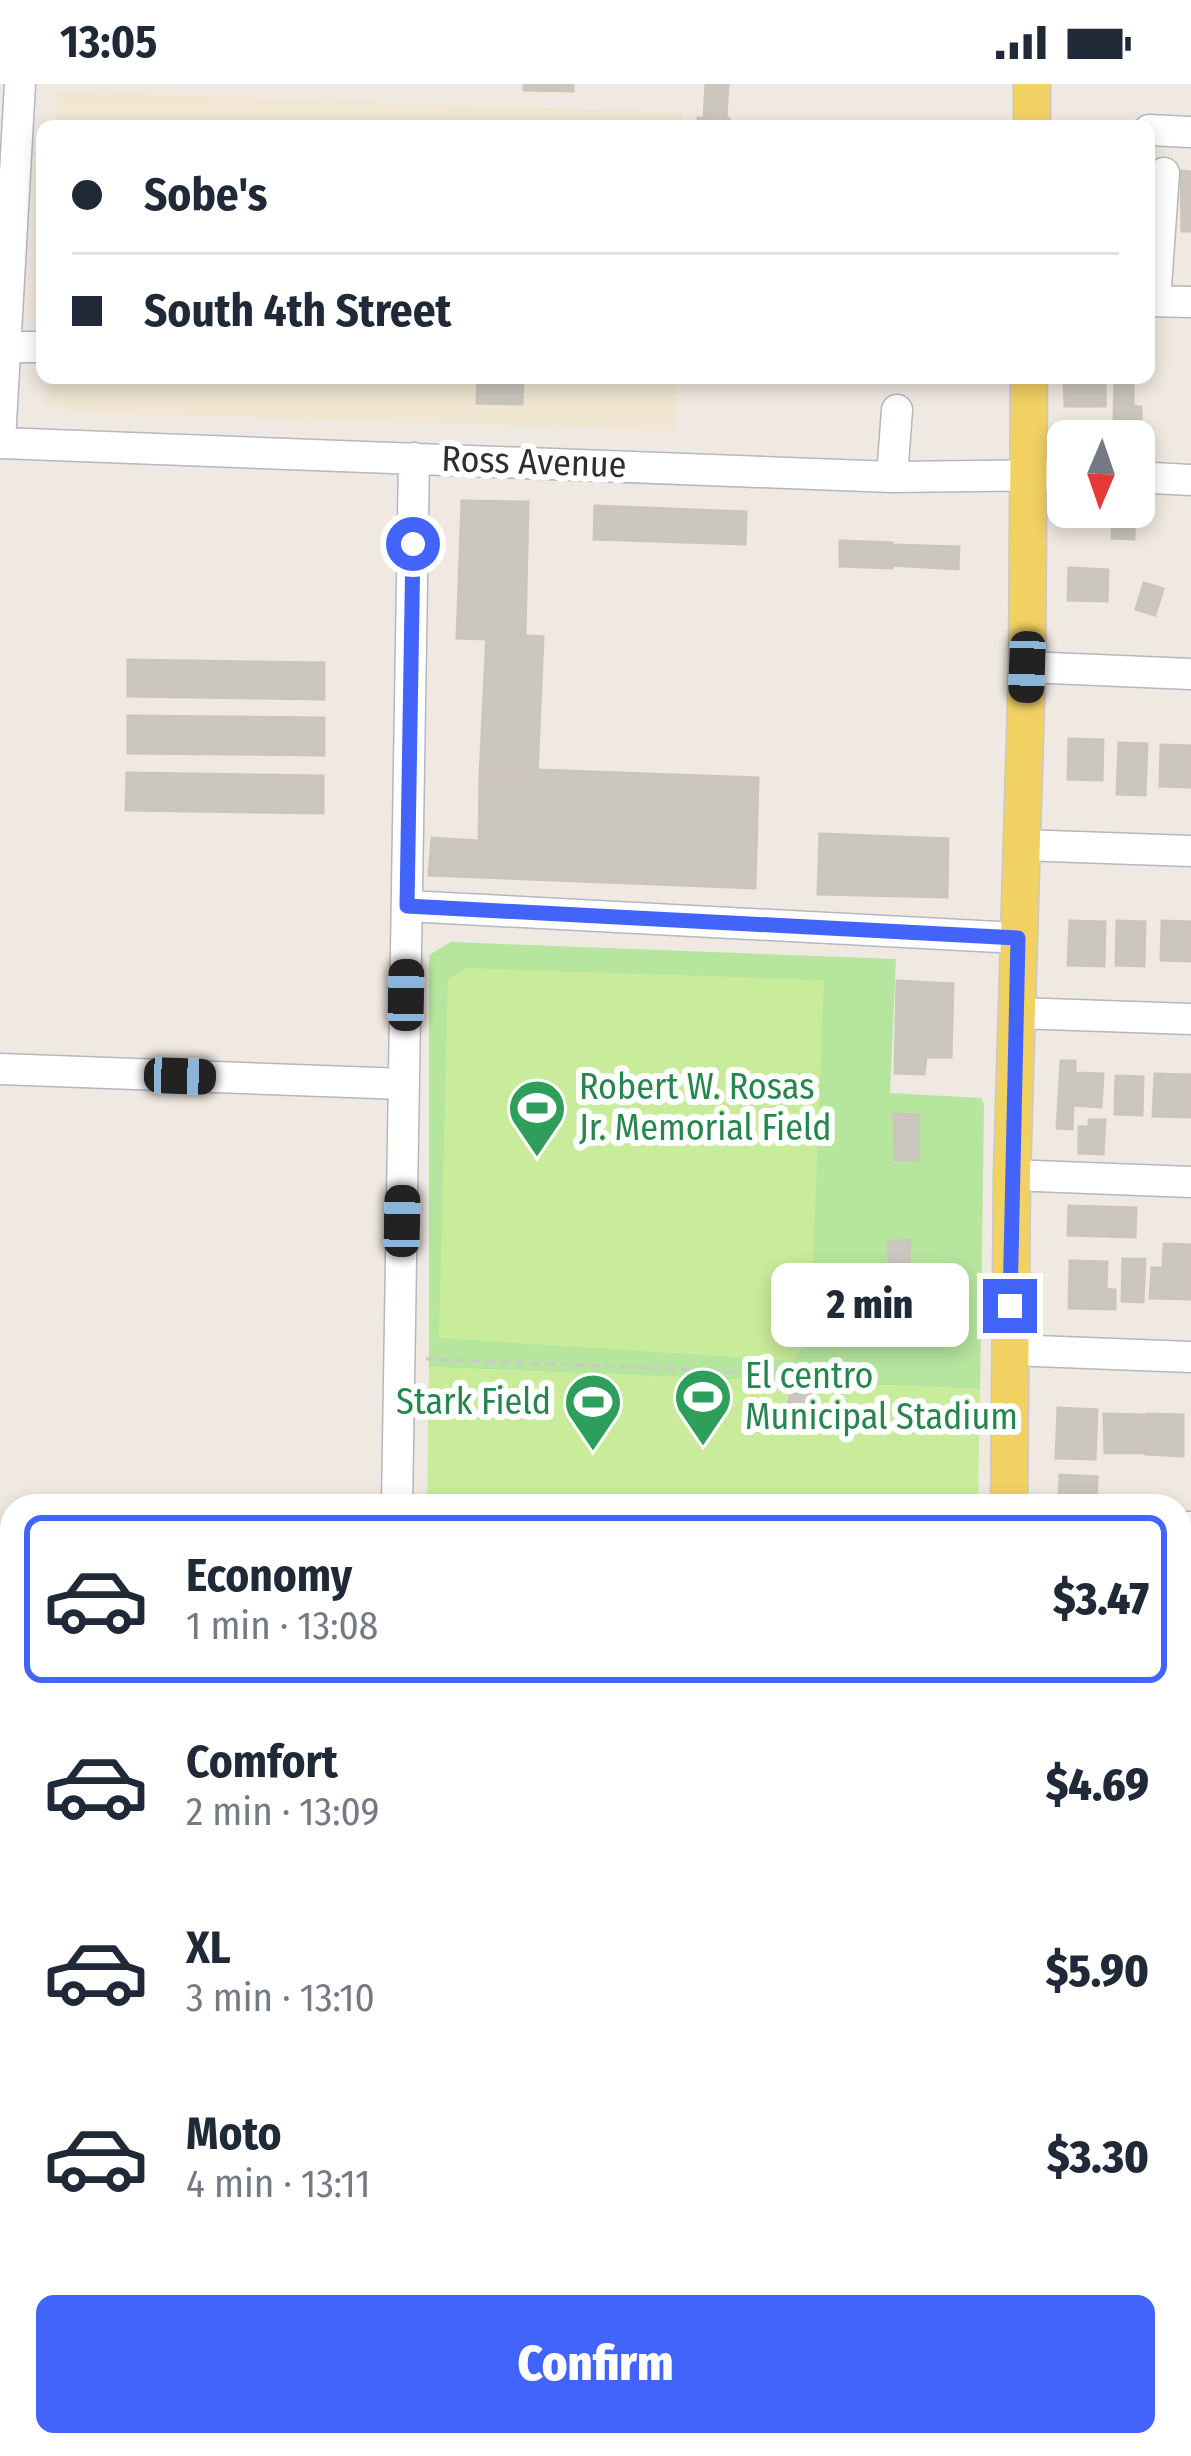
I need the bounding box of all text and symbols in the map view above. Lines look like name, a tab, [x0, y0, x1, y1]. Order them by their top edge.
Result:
text: 13:05	[60, 15, 157, 69]
text: Sobe's	[144, 168, 268, 222]
text: South 4th Street	[144, 284, 451, 338]
north arrow	[1047, 420, 1155, 528]
map controls	[1047, 420, 1155, 528]
street label: Ross Avenue	[441, 437, 627, 487]
route start	[386, 517, 440, 571]
car	[1008, 630, 1046, 704]
car	[387, 959, 425, 1031]
car	[143, 1057, 217, 1095]
place label: Robert W. Rosas Jr. Memorial Field	[579, 1065, 832, 1150]
sports icon: Robert W. Rosas Jr. Memorial Field	[506, 1077, 568, 1159]
car	[383, 1185, 421, 1257]
callout: 2 min	[770, 1264, 968, 1348]
route end	[983, 1279, 1037, 1333]
text: 2 min	[827, 1282, 913, 1328]
place label: El centro Municipal Stadium	[745, 1354, 1018, 1439]
sports icon: El centro Municipal Stadium	[672, 1366, 734, 1448]
sports icon: Stark Field	[562, 1371, 624, 1453]
place label: Stark Field	[396, 1380, 551, 1424]
icon: car	[42, 1545, 150, 1653]
text: Economy	[186, 1549, 352, 1603]
text: $3.47	[1053, 1572, 1149, 1626]
text: 1 min · 13:08	[186, 1603, 378, 1649]
icon: car	[42, 1731, 150, 1839]
text: Comfort	[186, 1735, 338, 1789]
text: $4.69	[1046, 1758, 1149, 1812]
text: 2 min · 13:09	[186, 1789, 379, 1835]
icon: car	[42, 1917, 150, 2025]
text: XL	[186, 1921, 231, 1975]
text: $5.90	[1046, 1944, 1149, 1998]
text: 3 min · 13:10	[186, 1975, 375, 2021]
icon: car	[42, 2103, 150, 2211]
text: Moto	[186, 2107, 282, 2161]
text: $3.30	[1047, 2130, 1149, 2184]
text: 4 min · 13:11	[186, 2161, 370, 2207]
button: Confirm	[36, 2295, 1155, 2433]

